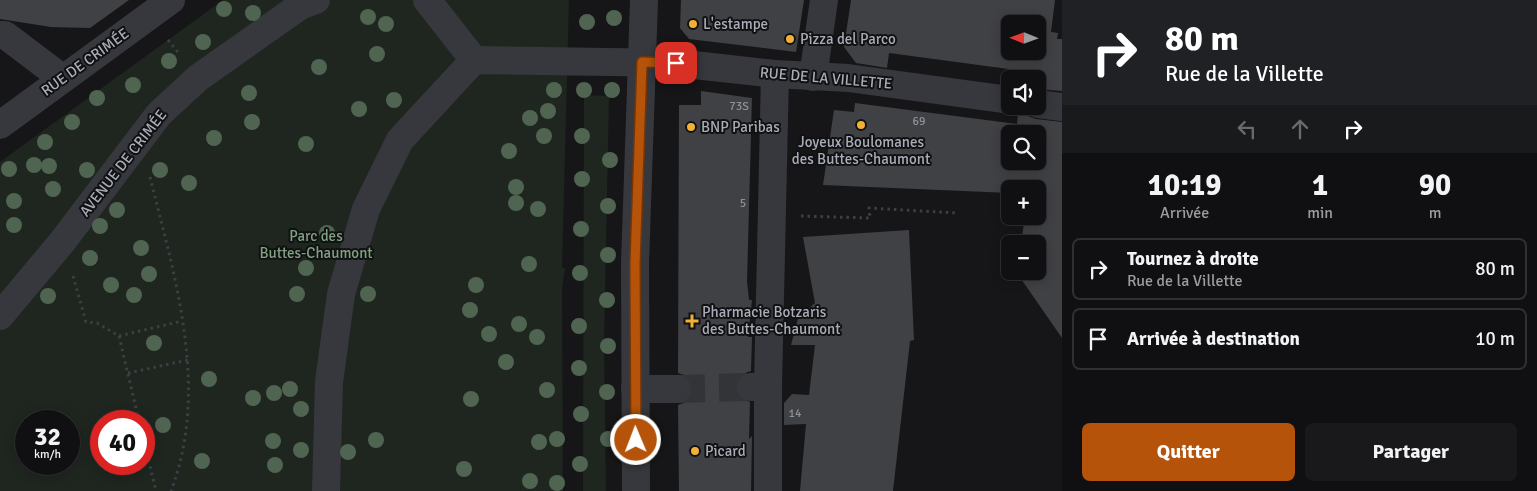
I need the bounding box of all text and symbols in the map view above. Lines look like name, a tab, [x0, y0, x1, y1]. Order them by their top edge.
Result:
place label: L'estampe	[703, 15, 768, 33]
north arrow	[1001, 15, 1046, 60]
map controls	[1001, 15, 1046, 280]
text: 80 m	[1165, 17, 1239, 60]
marker: L'estampe	[687, 18, 699, 30]
icon: right	[1082, 20, 1147, 85]
street label: RUE DE CRIMÉE	[37, 23, 132, 100]
place label: Pizza del Parco	[800, 30, 896, 48]
marker: Pizza del Parco	[784, 33, 796, 45]
pin	[655, 42, 697, 84]
icon: arrive	[662, 49, 690, 77]
text: Rue de la Villette	[1165, 60, 1324, 87]
street label: RUE DE LA VILLETTE	[759, 63, 893, 93]
button: sound	[1001, 70, 1046, 115]
house number: 73S	[729, 99, 749, 114]
street label: AVENUE DE CRIMÉE	[75, 105, 170, 220]
house number: 69	[913, 114, 925, 129]
icon: left	[1233, 115, 1261, 143]
icon: ahead	[1286, 115, 1314, 143]
icon: right	[1339, 115, 1367, 143]
place label: BNP Paribas	[701, 118, 780, 136]
marker: Joyeux Boulomanes des Buttes-Chaumont	[855, 119, 867, 131]
marker: BNP Paribas	[685, 121, 697, 133]
button: search	[1001, 125, 1046, 170]
place label: Joyeux Boulomanes des Buttes-Chaumont	[792, 133, 930, 168]
text: 10:19	[1148, 167, 1221, 204]
text: 1	[1312, 167, 1328, 204]
text: 90	[1419, 167, 1451, 204]
button: +	[1001, 180, 1046, 225]
house number: 5	[740, 196, 746, 211]
text: Arrivée	[1160, 203, 1209, 223]
text: min	[1307, 203, 1333, 223]
text: m	[1429, 203, 1441, 223]
park label: Parc des Buttes-Chaumont	[259, 227, 373, 262]
button: −	[1001, 235, 1046, 280]
text: Tournez à droite	[1127, 247, 1259, 271]
icon: right	[1084, 255, 1112, 283]
text: 80 m	[1475, 257, 1515, 281]
text: Rue de la Villette	[1127, 271, 1243, 291]
place label: Pharmacie Botzaris des Buttes-Chaumont	[702, 303, 841, 338]
marker: Pharmacie Botzaris des Buttes-Chaumont	[686, 315, 698, 327]
icon: arrive	[1084, 325, 1112, 353]
text: Arrivée à destination	[1127, 327, 1300, 351]
text: 10 m	[1475, 327, 1515, 351]
house number: 14	[789, 406, 802, 421]
speed limit sign: 40	[90, 410, 155, 475]
position arrow	[609, 413, 661, 465]
text: 32	[34, 421, 61, 452]
button: Quitter	[1082, 423, 1295, 481]
button: Partager	[1305, 423, 1517, 481]
place label: Picard	[705, 442, 746, 460]
marker: Picard	[689, 445, 701, 457]
text: km/h	[34, 447, 61, 462]

